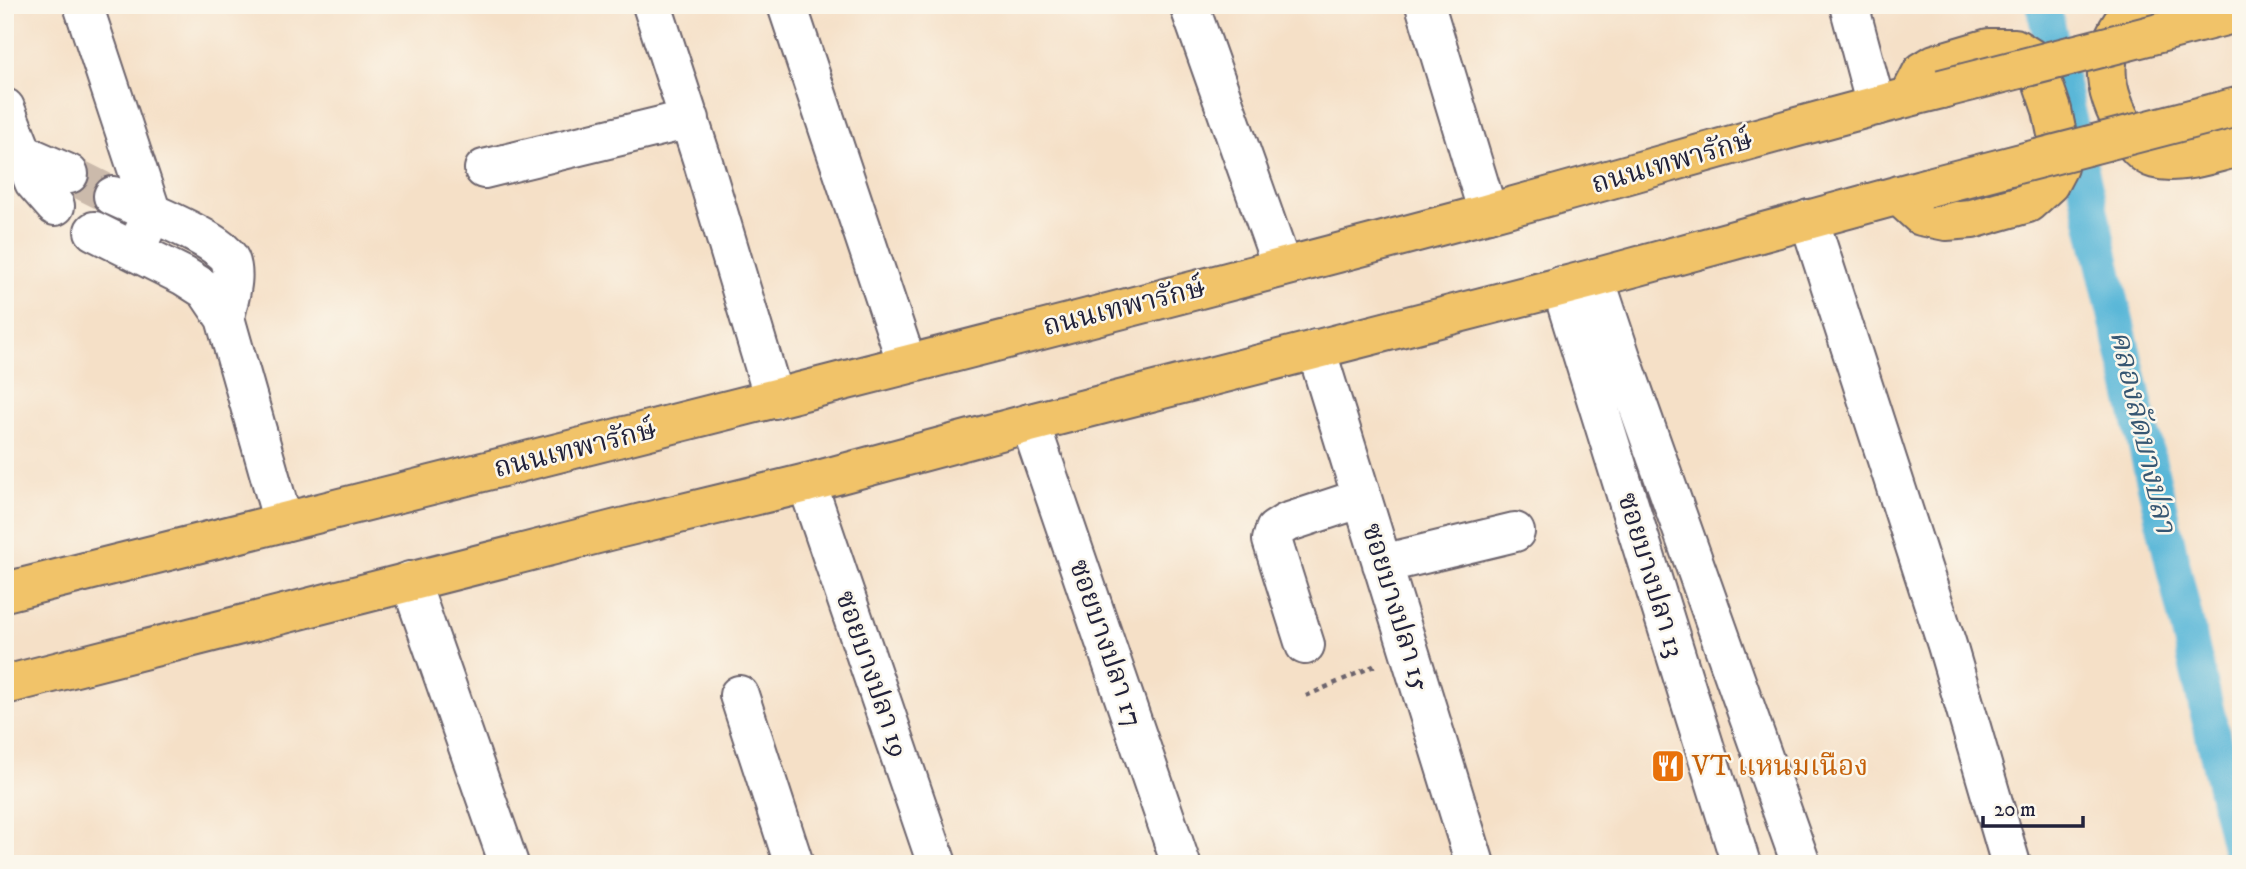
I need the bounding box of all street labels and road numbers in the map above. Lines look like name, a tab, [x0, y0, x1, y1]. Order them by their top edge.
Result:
street label: ถนนเทพารักษ์	[1587, 122, 1757, 202]
street label: ถนนเทพารักษ์	[1039, 270, 1209, 344]
street label: ถนนเทพารักษ์	[490, 412, 660, 486]
street label: ซอยบางปลา 13	[1609, 488, 1693, 662]
street label: ซอยบางปลา 15	[1354, 519, 1438, 695]
street label: ซอยบางปลา 17	[1061, 555, 1151, 731]
street label: ซอยบางปลา 19	[827, 586, 917, 762]

